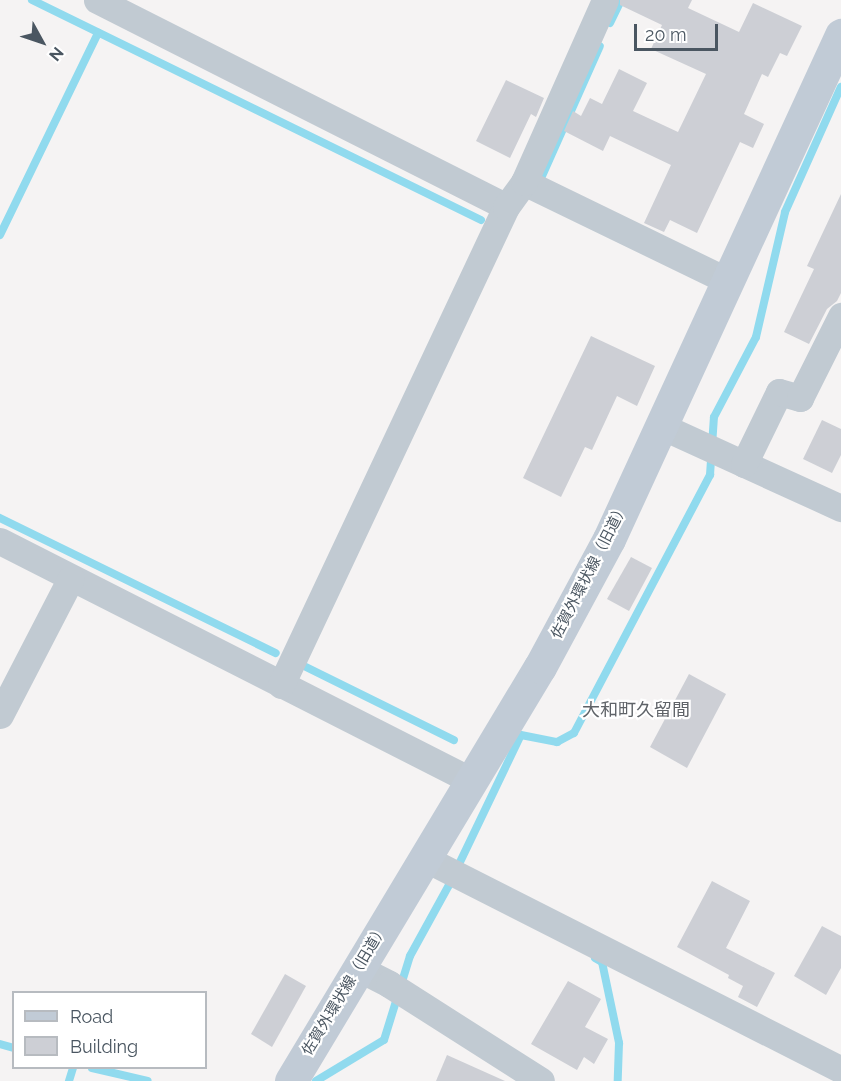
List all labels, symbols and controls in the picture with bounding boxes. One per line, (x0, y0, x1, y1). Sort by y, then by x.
north arrow (12, 12, 72, 72)
scale bar (637, 12, 721, 50)
text: 20 m (645, 24, 687, 45)
text: N (45, 43, 67, 65)
street label: 佐賀外環状線（旧道） (548, 500, 632, 642)
district label: 大和町久留間 (582, 699, 690, 721)
street label: 佐賀外環状線（旧道） (299, 921, 391, 1059)
legend (12, 991, 207, 1069)
text: Road (70, 1006, 113, 1027)
text: Building (70, 1036, 138, 1057)

